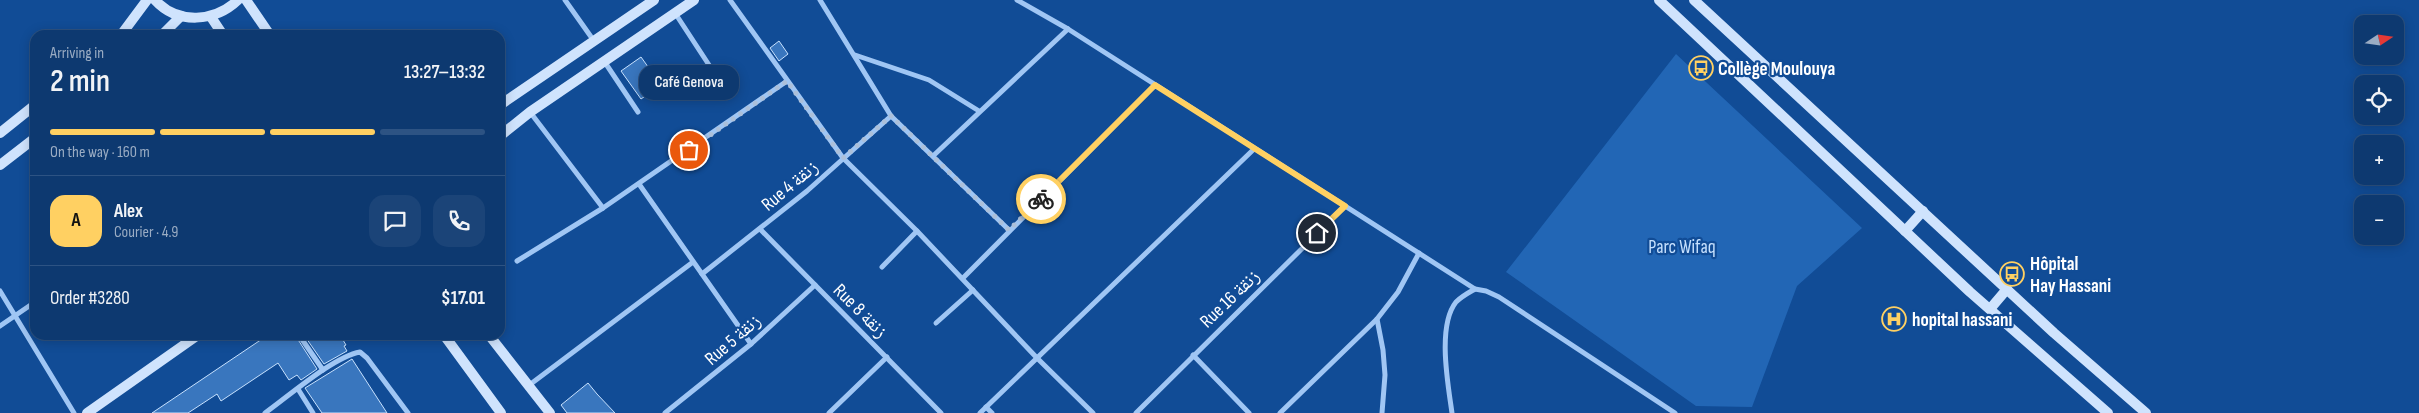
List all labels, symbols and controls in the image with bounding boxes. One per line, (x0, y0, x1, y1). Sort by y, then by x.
north arrow (2354, 15, 2404, 65)
map controls (2354, 15, 2404, 245)
text: Arriving in (50, 44, 104, 63)
bus stop icon: Collège Moulouya (1688, 55, 1714, 81)
place label: Collège Moulouya (1718, 58, 1835, 81)
text: 13:27–13:32 (404, 61, 485, 84)
text: 2 min (50, 62, 110, 101)
callout: Café Genova (639, 65, 739, 100)
text: Café Genova (654, 73, 724, 92)
button: locate (2354, 75, 2404, 125)
pin (668, 129, 710, 171)
button: + (2354, 135, 2404, 185)
icon: bag (675, 136, 703, 164)
text: On the way · 160 m (50, 143, 150, 162)
street label: Rue 4 زنقة (757, 156, 823, 216)
courier (1016, 174, 1066, 224)
icon: bike (1027, 185, 1055, 213)
button: chat (369, 195, 421, 247)
button: phone (433, 195, 485, 247)
button: − (2354, 195, 2404, 245)
text: Alex (114, 200, 143, 223)
text: A (71, 209, 81, 232)
pin (1296, 212, 1338, 254)
icon: home (1303, 219, 1331, 247)
text: Courier · 4.9 (114, 223, 178, 242)
park label: Parc Wifaq (1648, 236, 1716, 259)
place label: Hôpital Hay Hassani (2030, 253, 2111, 298)
bus stop icon: Hôpital Hay Hassani (1999, 261, 2025, 287)
street label: Rue 16 زنقة (1195, 265, 1265, 333)
street label: Rue 8 زنقة (828, 279, 892, 343)
text: Order #3280 (50, 287, 130, 310)
text: $17.01 (441, 287, 485, 310)
hospital icon: hopital hassani (1881, 306, 1907, 332)
place label: hopital hassani (1912, 309, 2013, 332)
street label: Rue 5 زنقة (700, 310, 766, 371)

